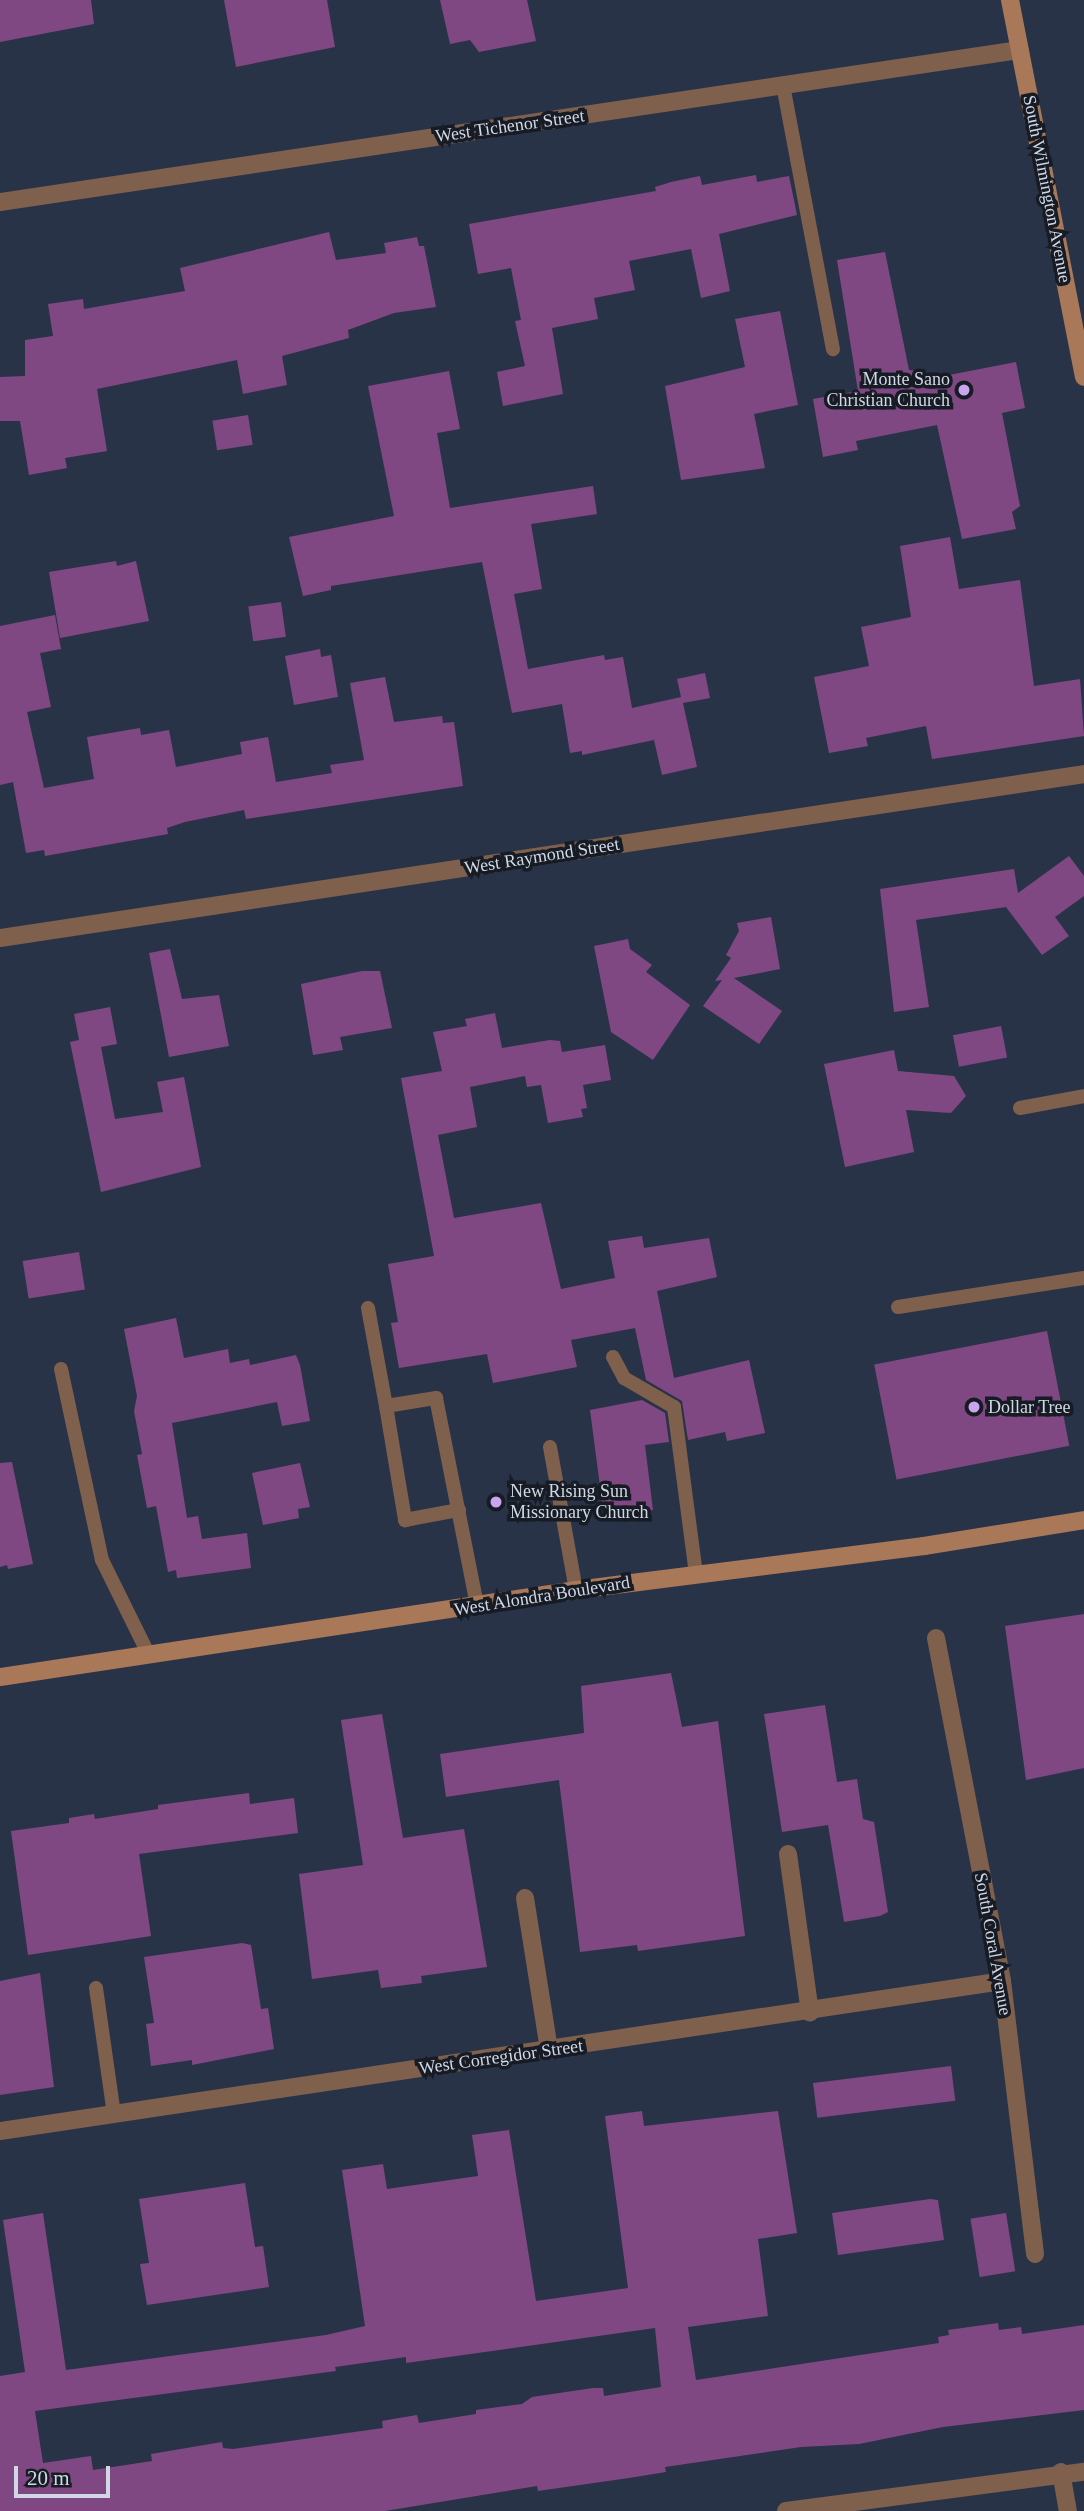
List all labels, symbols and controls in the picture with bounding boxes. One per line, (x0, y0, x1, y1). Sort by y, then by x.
street label: South Wilmington Avenue (1018, 93, 1076, 285)
street label: West Tichenor Street (434, 105, 586, 147)
place label: Monte Sano Christian Church (827, 369, 950, 412)
marker: Monte Sano Christian Church (956, 382, 972, 398)
street label: West Raymond Street (463, 833, 621, 879)
place label: Dollar Tree (988, 1396, 1071, 1418)
marker: Dollar Tree (966, 1399, 982, 1415)
place label: New Rising Sun Missionary Church (510, 1481, 648, 1524)
marker: New Rising Sun Missionary Church (488, 1494, 504, 1510)
street label: West Alondra Boulevard (452, 1571, 632, 1621)
street label: South Coral Avenue (970, 1870, 1016, 2018)
street label: West Corregidor Street (418, 2035, 584, 2079)
scale bar (18, 2452, 114, 2496)
text: 20 m (27, 2466, 70, 2490)

